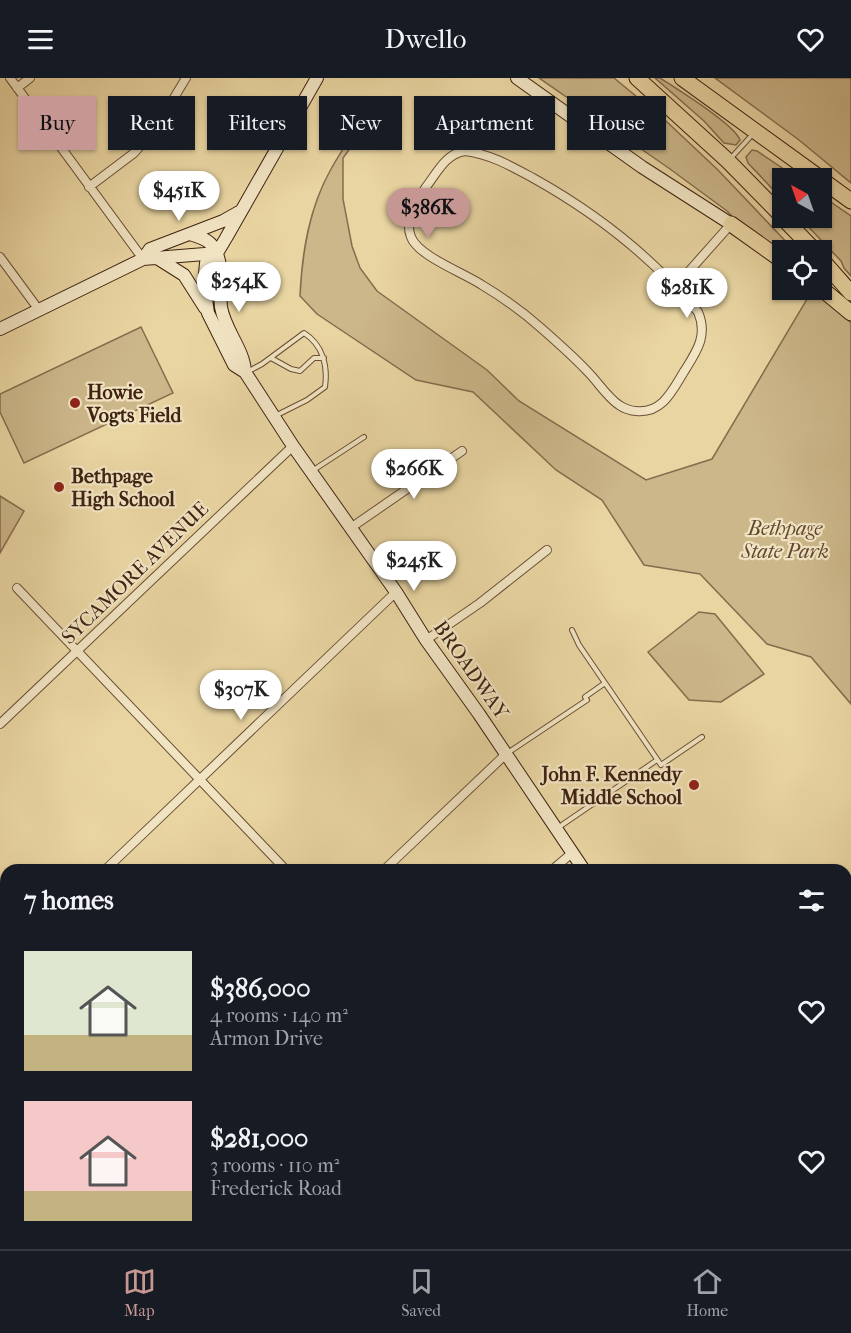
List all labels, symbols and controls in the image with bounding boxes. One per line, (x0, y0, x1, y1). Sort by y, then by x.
icon: menu (24, 23, 57, 56)
text: Dwello (385, 23, 466, 55)
icon: heart (794, 23, 827, 56)
chip: Buy (18, 96, 96, 150)
chip: Rent (108, 96, 195, 150)
chip: Filters (207, 96, 307, 150)
chip: New (319, 96, 402, 150)
chip: Apartment (414, 96, 555, 150)
chip: House (567, 96, 666, 150)
north arrow (772, 168, 832, 228)
map controls (772, 168, 832, 300)
pin: $451K (137, 171, 221, 222)
text: $451K (153, 179, 205, 202)
pin: $386K (386, 188, 470, 239)
text: $386K (401, 196, 455, 219)
button: locate (772, 240, 832, 300)
pin: $254K (197, 262, 281, 313)
pin: $281K (645, 268, 729, 319)
text: $254K (211, 270, 267, 293)
text: $281K (660, 276, 714, 299)
place label: Howie Vogts Field (86, 381, 182, 427)
marker: Howie Vogts Field (68, 396, 82, 410)
pin: $266K (372, 449, 456, 500)
text: $266K (385, 457, 443, 480)
place label: Bethpage High School (71, 465, 175, 511)
marker: Bethpage High School (52, 480, 66, 494)
street label: SYCAMORE AVENUE (57, 497, 213, 649)
park label: Bethpage State Park (740, 517, 829, 563)
pin: $245K (372, 541, 456, 592)
text: $245K (386, 549, 442, 572)
street label: BROADWAY (429, 617, 514, 725)
pin: $307K (199, 670, 283, 721)
text: $307K (214, 678, 268, 701)
place label: John F. Kennedy Middle School (539, 763, 683, 809)
marker: John F. Kennedy Middle School (687, 778, 701, 792)
icon: filters (795, 884, 828, 917)
text: 7 homes (24, 885, 114, 916)
text: $386,000 (210, 973, 311, 1004)
icon: home (72, 975, 144, 1047)
icon: heart (795, 995, 828, 1028)
text: 4 rooms · 140 m² (210, 1004, 348, 1027)
text: Armon Drive (210, 1027, 323, 1050)
text: $281,000 (210, 1123, 308, 1154)
icon: home (72, 1125, 144, 1197)
icon: heart (795, 1145, 828, 1178)
text: 3 rooms · 110 m² (210, 1154, 339, 1177)
text: Frederick Road (210, 1177, 342, 1200)
tab: Map (123, 1265, 156, 1320)
tab: Saved (401, 1265, 441, 1320)
tab: Home (687, 1265, 728, 1320)

